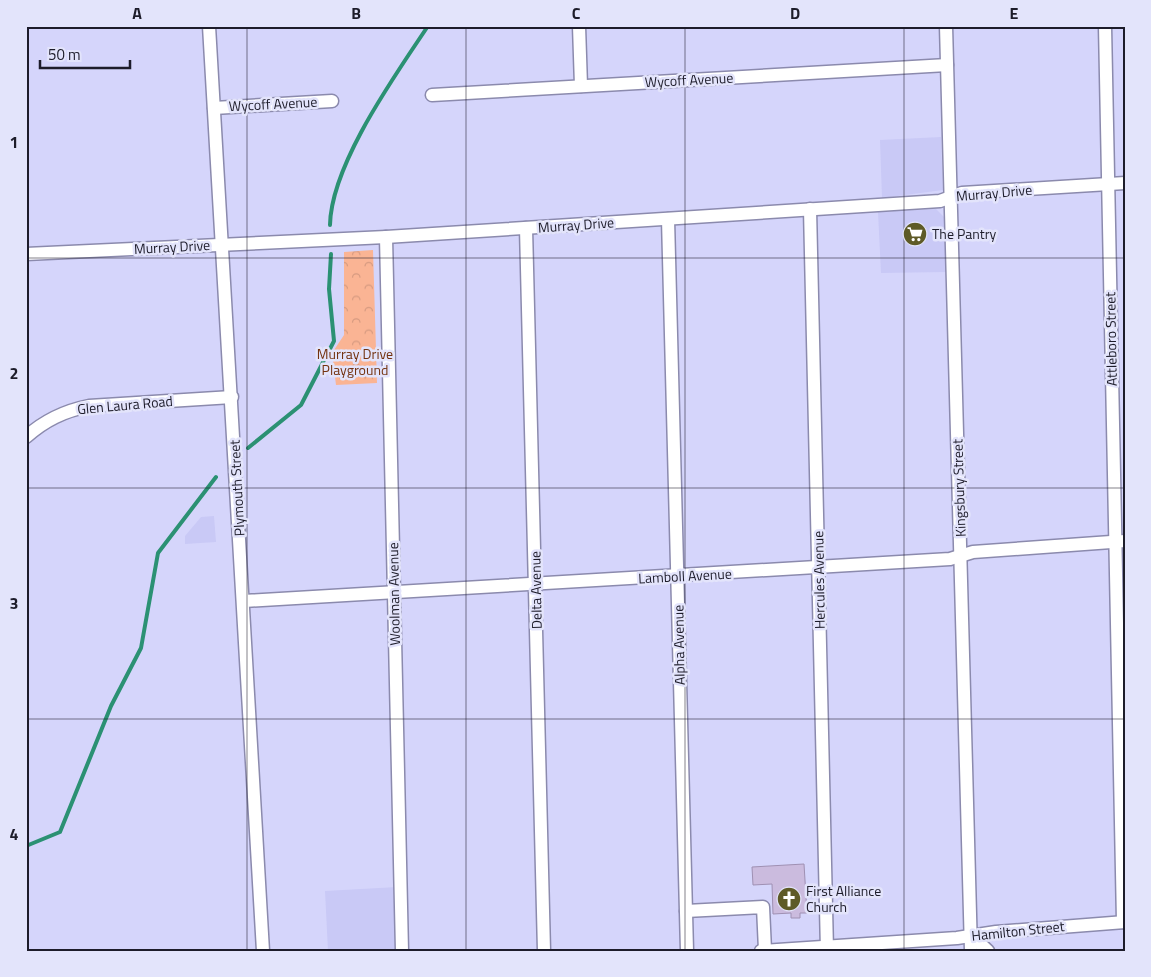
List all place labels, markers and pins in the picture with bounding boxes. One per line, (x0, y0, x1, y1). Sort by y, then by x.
supermarket icon: The Pantry (902, 221, 928, 247)
place label: The Pantry (932, 223, 997, 244)
place label: First Alliance Church (806, 880, 881, 917)
church icon: First Alliance Church (776, 886, 802, 912)

